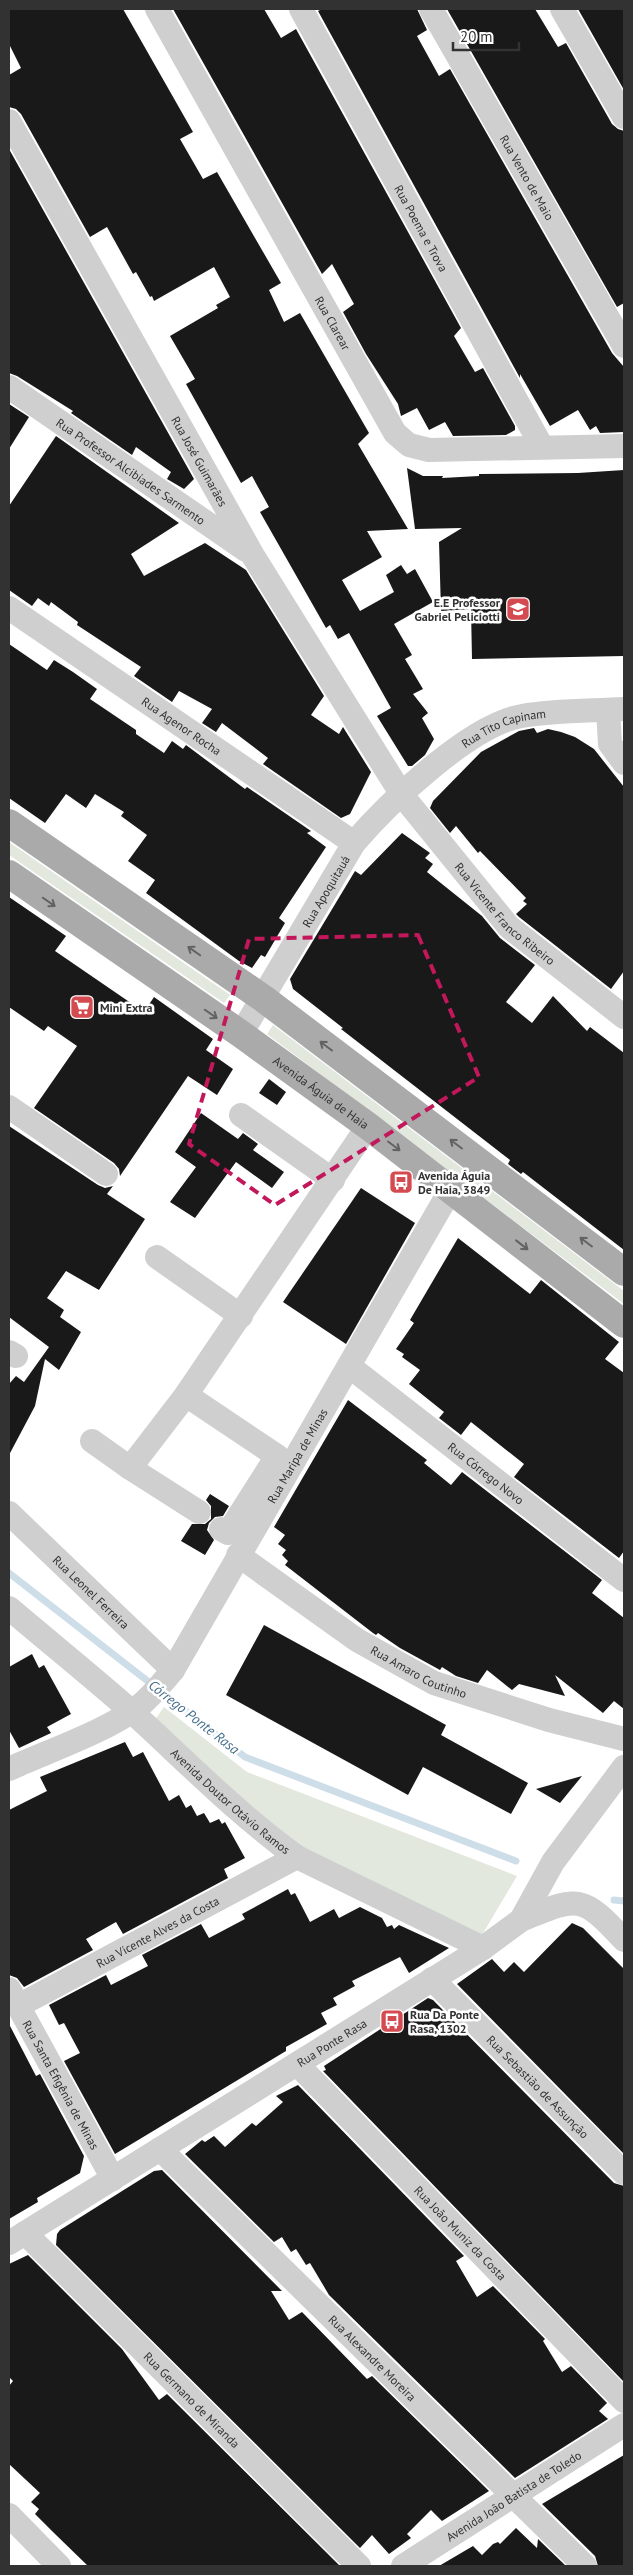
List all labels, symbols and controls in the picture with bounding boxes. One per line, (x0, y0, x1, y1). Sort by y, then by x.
scale bar (453, 20, 519, 52)
text: 20 m (460, 27, 493, 46)
street label: Rua Vento de Maio (497, 132, 558, 223)
street label: Rua Poema e Trova (392, 182, 451, 274)
street label: Rua Clarear (312, 293, 354, 352)
street label: Rua José Guimarães (169, 413, 231, 509)
street label: Rua Professor Alcibíades Sarmento (54, 414, 208, 527)
place label: E.E Professor Gabriel Peliciotti (415, 595, 501, 624)
school or university icon: E.E Professor Gabriel Peliciotti (505, 596, 531, 622)
street label: Rua Agenor Rocha (139, 693, 224, 758)
street label: Rua Tito Capinam (458, 705, 546, 751)
street label: Rua Apoquitauá (298, 852, 353, 930)
street label: Rua Vicente Franco Ribeiro (452, 859, 558, 968)
one-way arrow (42, 897, 56, 907)
one-way arrow (188, 946, 202, 956)
supermarket icon: Mini Extra (69, 994, 95, 1020)
place label: Mini Extra (100, 1000, 153, 1015)
one-way arrow (204, 1009, 218, 1019)
one-way arrow (319, 1041, 333, 1051)
street label: Avenida Águia de Haia (271, 1052, 372, 1132)
one-way arrow (449, 1139, 463, 1149)
one-way arrow (387, 1141, 401, 1151)
place label: Avenida Águia De Haia, 3849 (418, 1168, 490, 1197)
bus stop icon: Avenida Águia De Haia, 3849 (388, 1169, 414, 1195)
one-way arrow (579, 1237, 593, 1247)
one-way arrow (516, 1239, 529, 1250)
street label: Rua Maripa de Minas (264, 1406, 330, 1506)
street label: Rua Córrego Novo (445, 1439, 527, 1507)
street label: Rua Leonel Ferreira (50, 1552, 133, 1632)
street label: Rua Amaro Coutinho (368, 1642, 469, 1701)
water label: Córrego Ponte Rasa (145, 1676, 243, 1758)
street label: Avenida Doutor Otávio Ramos (168, 1745, 293, 1857)
street label: Rua Vicente Alves da Costa (93, 1893, 221, 1971)
place label: Rua Da Ponte Rasa, 1302 (410, 2007, 479, 2036)
bus stop icon: Rua Da Ponte Rasa, 1302 (379, 2008, 405, 2034)
street label: Rua Ponte Rasa (294, 2015, 369, 2070)
street label: Rua Santa Efigênia de Minas (20, 2017, 103, 2152)
street label: Rua Sebastião de Assunção (484, 2032, 592, 2141)
street label: Rua João Muniz da Costa (411, 2182, 510, 2283)
street label: Rua Alexandre Moreira (326, 2311, 420, 2404)
street label: Rua Germano de Miranda (141, 2349, 243, 2451)
street label: Avenida João Batista de Toledo (443, 2447, 584, 2544)

